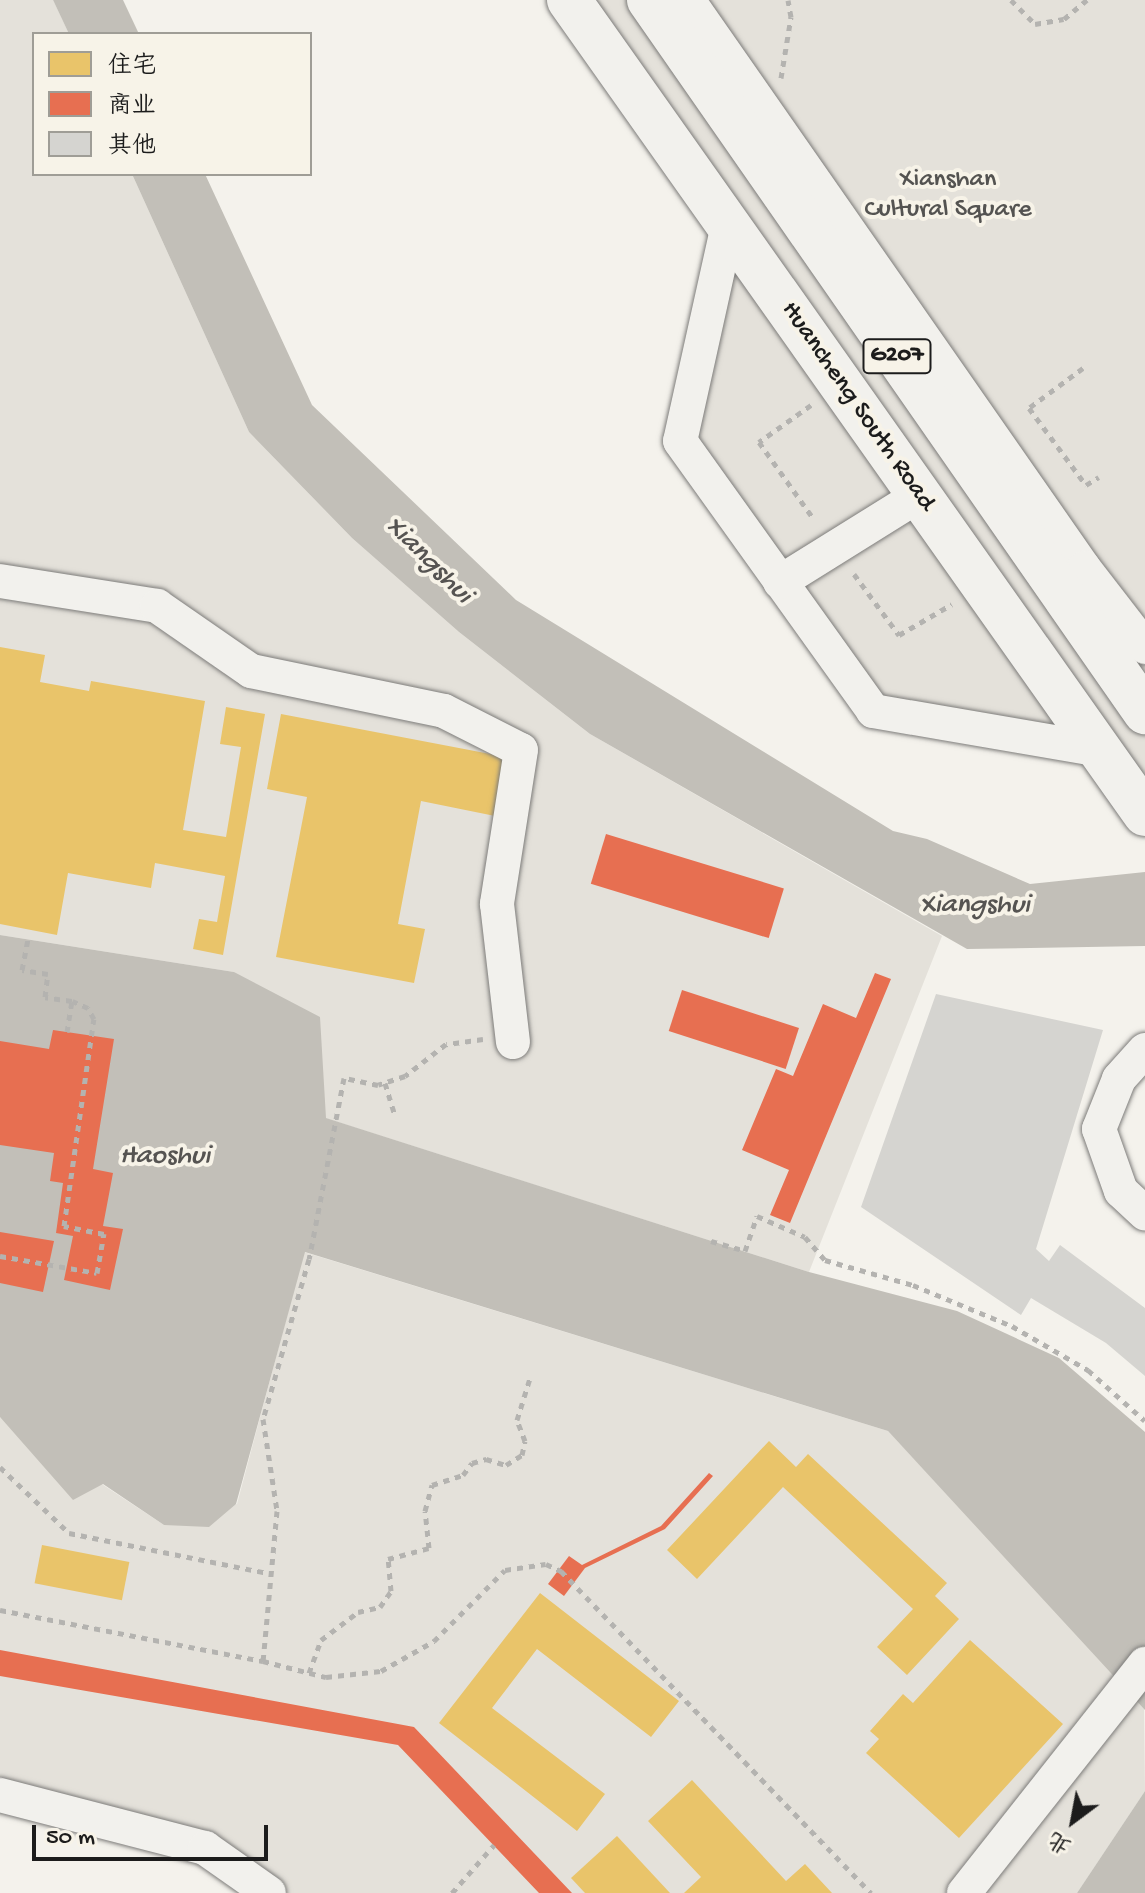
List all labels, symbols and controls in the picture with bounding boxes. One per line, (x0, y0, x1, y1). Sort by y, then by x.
legend (32, 32, 312, 176)
text: 住宅 (108, 53, 156, 82)
text: 商业 (108, 93, 156, 122)
text: 其他 (108, 133, 156, 162)
park label: Xianshan Cultural Square (864, 165, 1032, 226)
street label: Huancheng South Road (773, 296, 941, 518)
road number: G207 (861, 336, 933, 376)
water label: Xiangshui (377, 510, 479, 612)
water label: Xiangshui (920, 889, 1030, 923)
water label: Haoshui (120, 1140, 210, 1174)
north arrow (1033, 1781, 1113, 1861)
scale bar (36, 1809, 272, 1859)
text: 50 m (46, 1824, 95, 1853)
text: 北 (1044, 1824, 1077, 1858)

